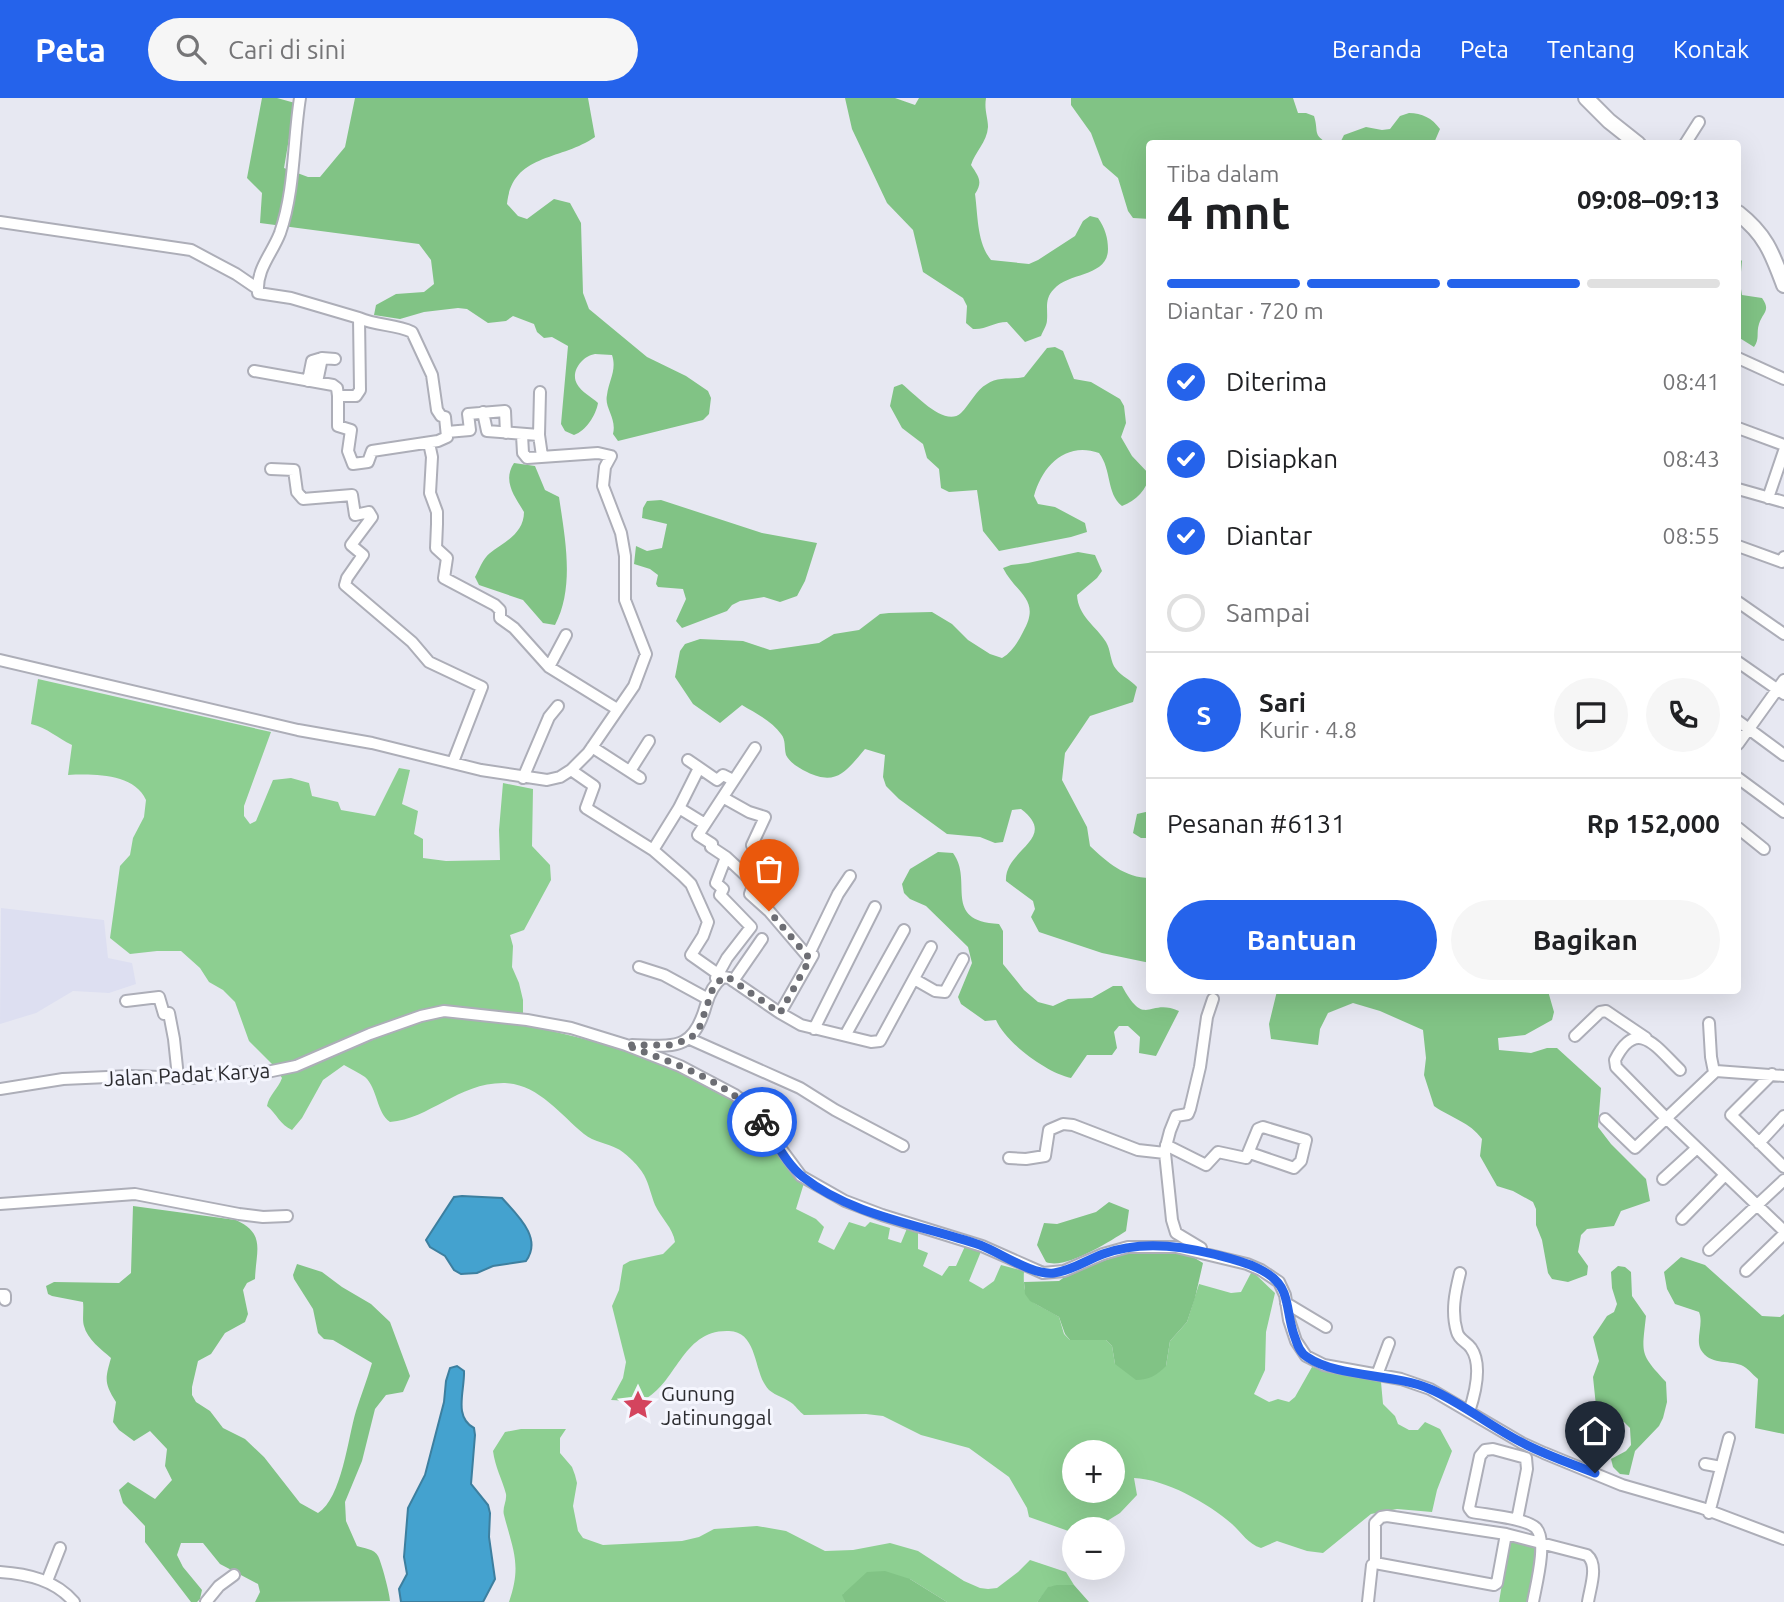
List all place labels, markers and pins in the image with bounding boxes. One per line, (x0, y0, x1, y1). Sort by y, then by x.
pin (739, 839, 799, 911)
place label: Gunung Jatinunggal (661, 1381, 772, 1429)
place icon: Gunung Jatinunggal (621, 1388, 655, 1422)
pin (1565, 1401, 1625, 1473)

